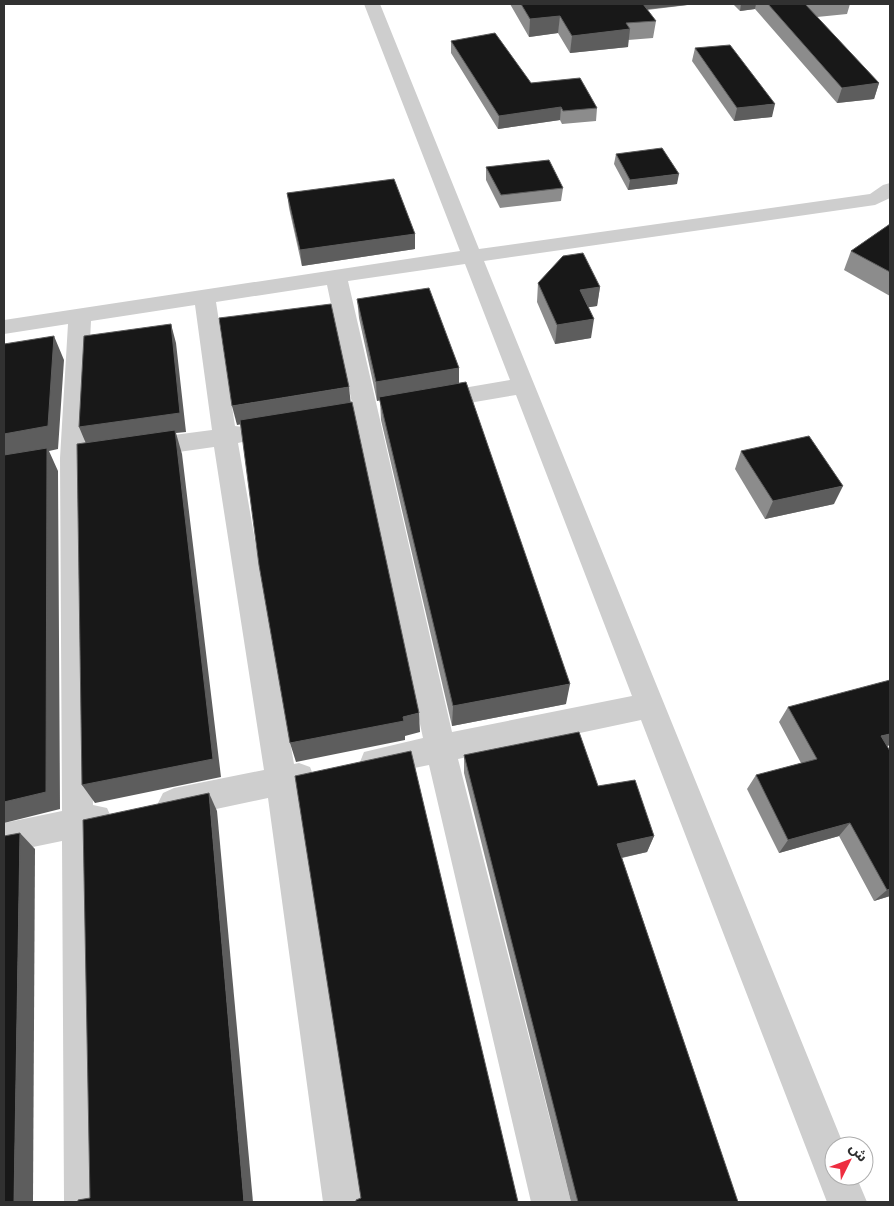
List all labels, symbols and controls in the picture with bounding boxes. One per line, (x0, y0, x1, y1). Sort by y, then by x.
north arrow (824, 1136, 874, 1186)
text: ش (846, 1140, 871, 1165)

